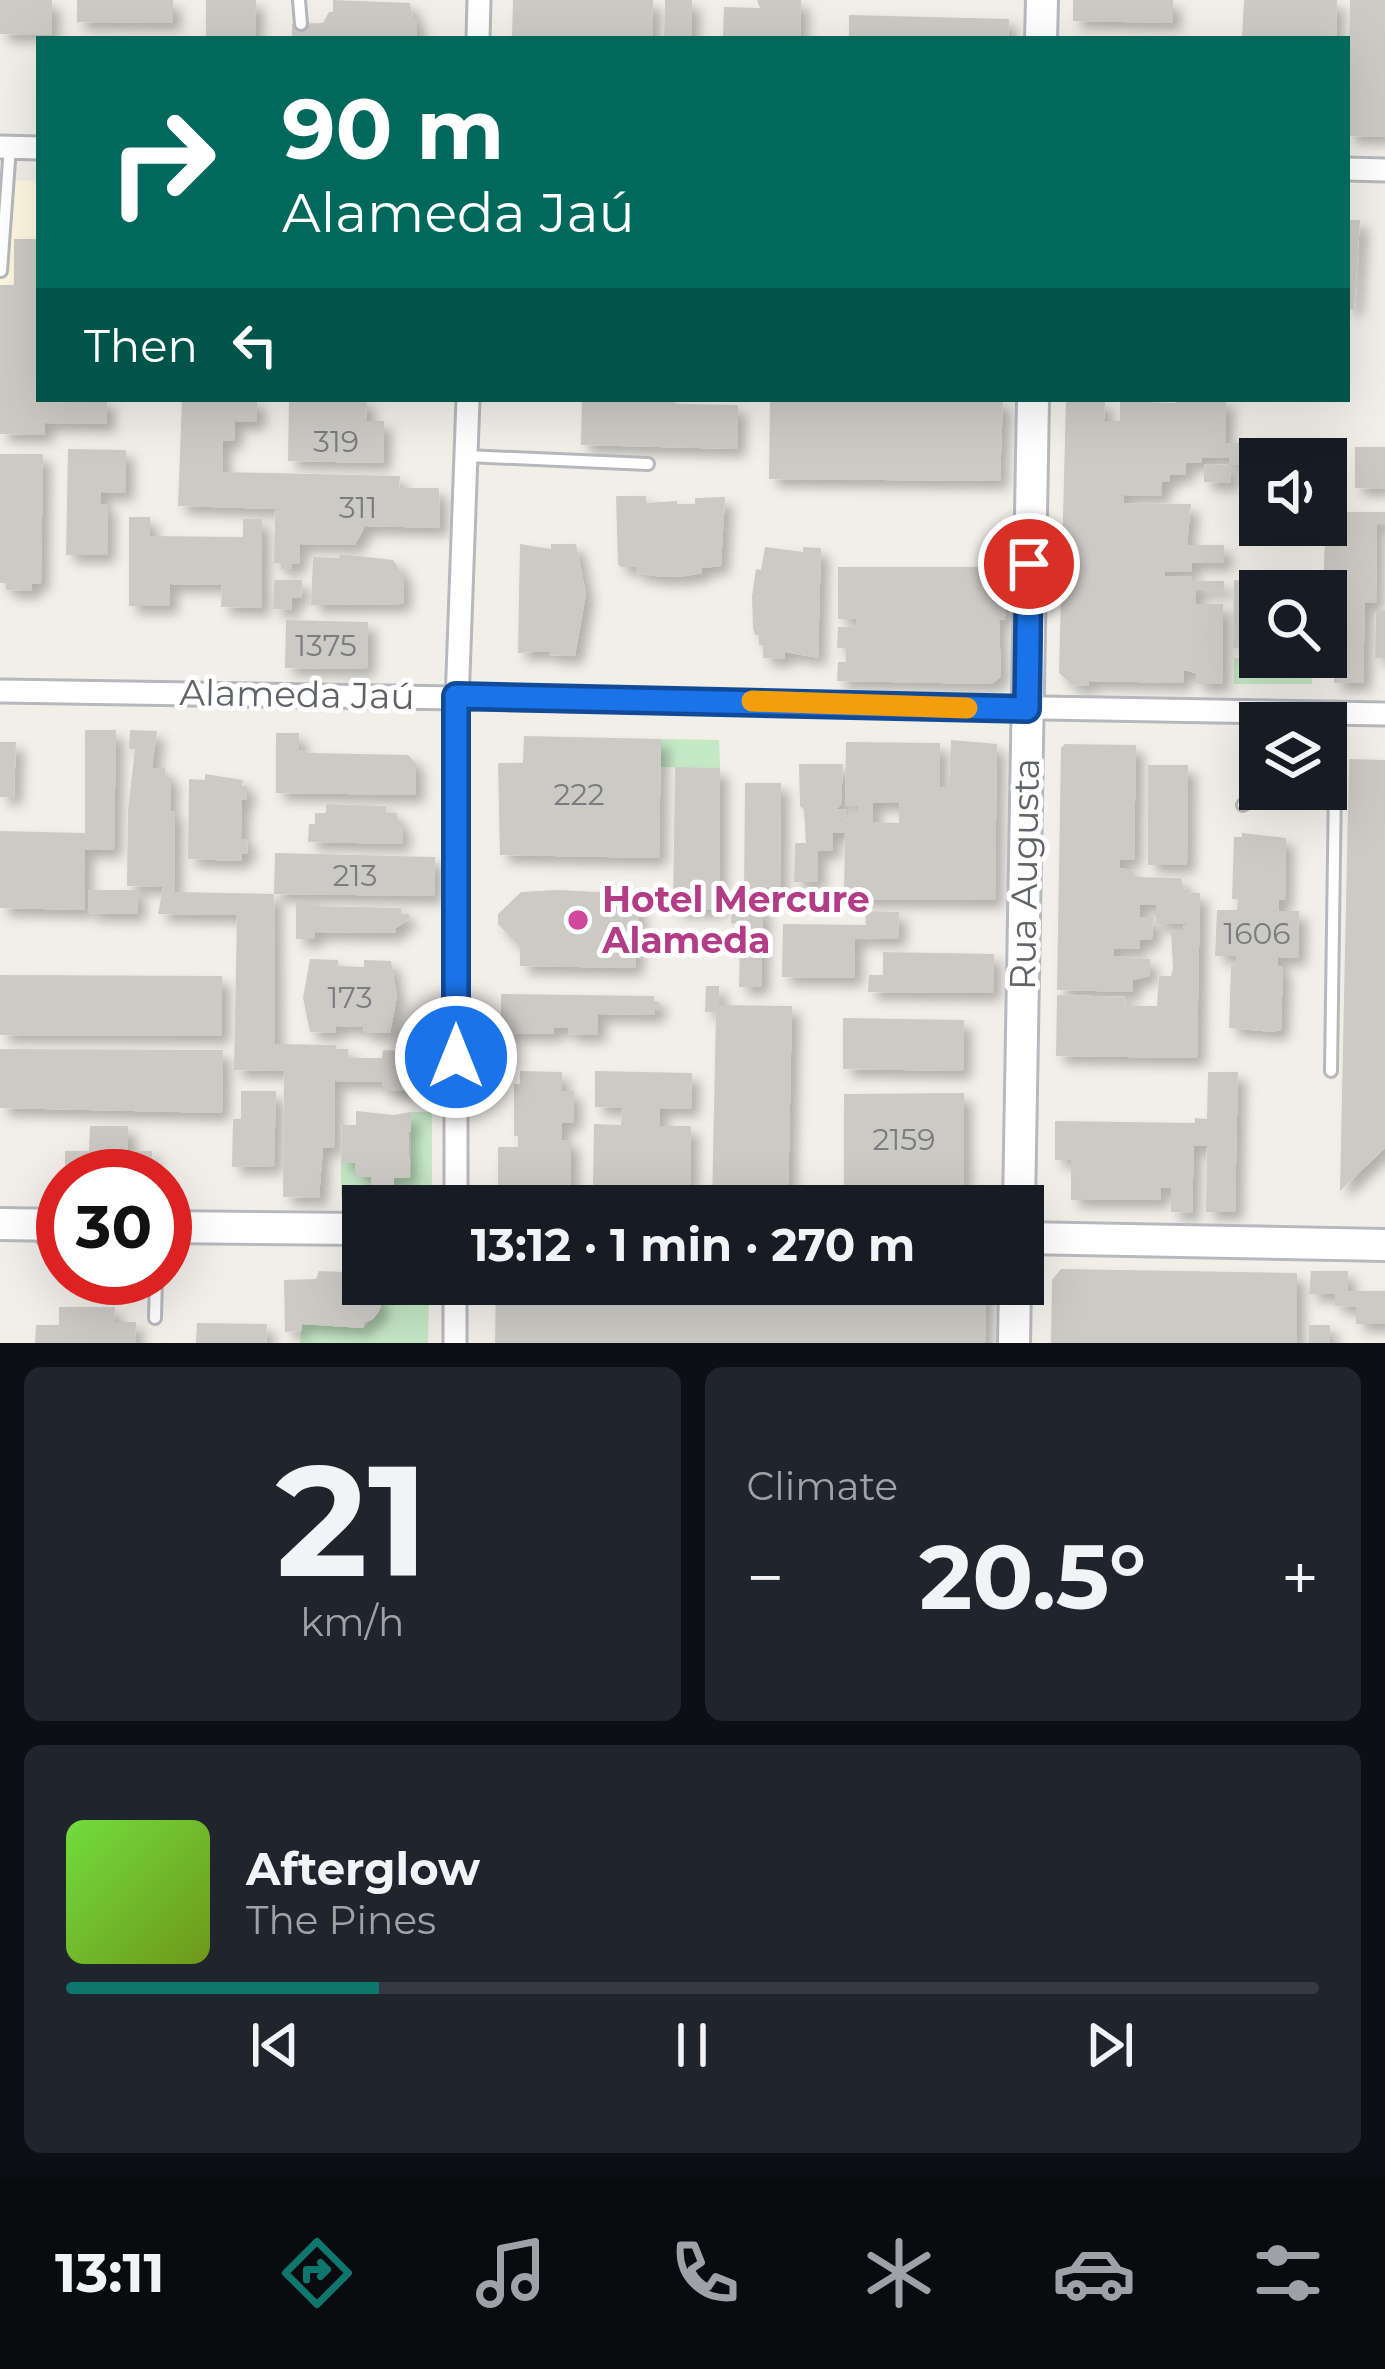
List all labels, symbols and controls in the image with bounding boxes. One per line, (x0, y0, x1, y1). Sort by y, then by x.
text: 90 m (282, 78, 504, 180)
icon: right (84, 84, 240, 240)
text: Alameda Jaú (282, 180, 635, 246)
icon: left (222, 312, 288, 378)
text: Then (84, 318, 198, 373)
house number: 319 (313, 423, 359, 460)
map controls (1239, 438, 1347, 810)
button: sound (1239, 438, 1347, 546)
house number: 311 (339, 489, 377, 526)
pin (978, 513, 1080, 615)
icon: arrive (996, 531, 1062, 597)
button: search (1239, 570, 1347, 678)
house number: 1375 (295, 627, 357, 664)
street label: Alameda Jaú (179, 670, 415, 718)
button: layers (1239, 702, 1347, 810)
street label: Rua Augusta (1000, 758, 1048, 990)
house number: 222 (553, 776, 605, 813)
house number: 213 (333, 857, 377, 894)
place label: Hotel Mercure Alameda (601, 877, 870, 962)
marker: Hotel Mercure Alameda (565, 907, 591, 933)
house number: 1606 (1223, 915, 1291, 952)
house number: 173 (327, 979, 373, 1016)
position arrow (393, 994, 519, 1120)
house number: 2159 (872, 1121, 936, 1158)
speed limit sign: 30 (36, 1149, 192, 1305)
text: 13:12 · 1 min · 270 m (471, 1217, 915, 1272)
text: 21 (276, 1425, 429, 1615)
text: Climate (747, 1462, 898, 1510)
text: 20.5° (919, 1522, 1146, 1632)
text: − (747, 1537, 784, 1618)
text: + (1281, 1537, 1319, 1618)
text: km/h (300, 1598, 404, 1646)
text: Afterglow (246, 1841, 480, 1896)
text: The Pines (246, 1896, 436, 1944)
icon: previous (242, 2012, 308, 2078)
icon: pause (659, 2012, 725, 2078)
icon: next (1077, 2012, 1143, 2078)
icon: directions (275, 2231, 359, 2315)
icon: music (469, 2231, 553, 2315)
icon: phone (663, 2231, 747, 2315)
icon: climate (857, 2231, 941, 2315)
icon: car (1052, 2231, 1136, 2315)
icon: filters (1246, 2231, 1330, 2315)
text: 13:11 (55, 2240, 165, 2306)

